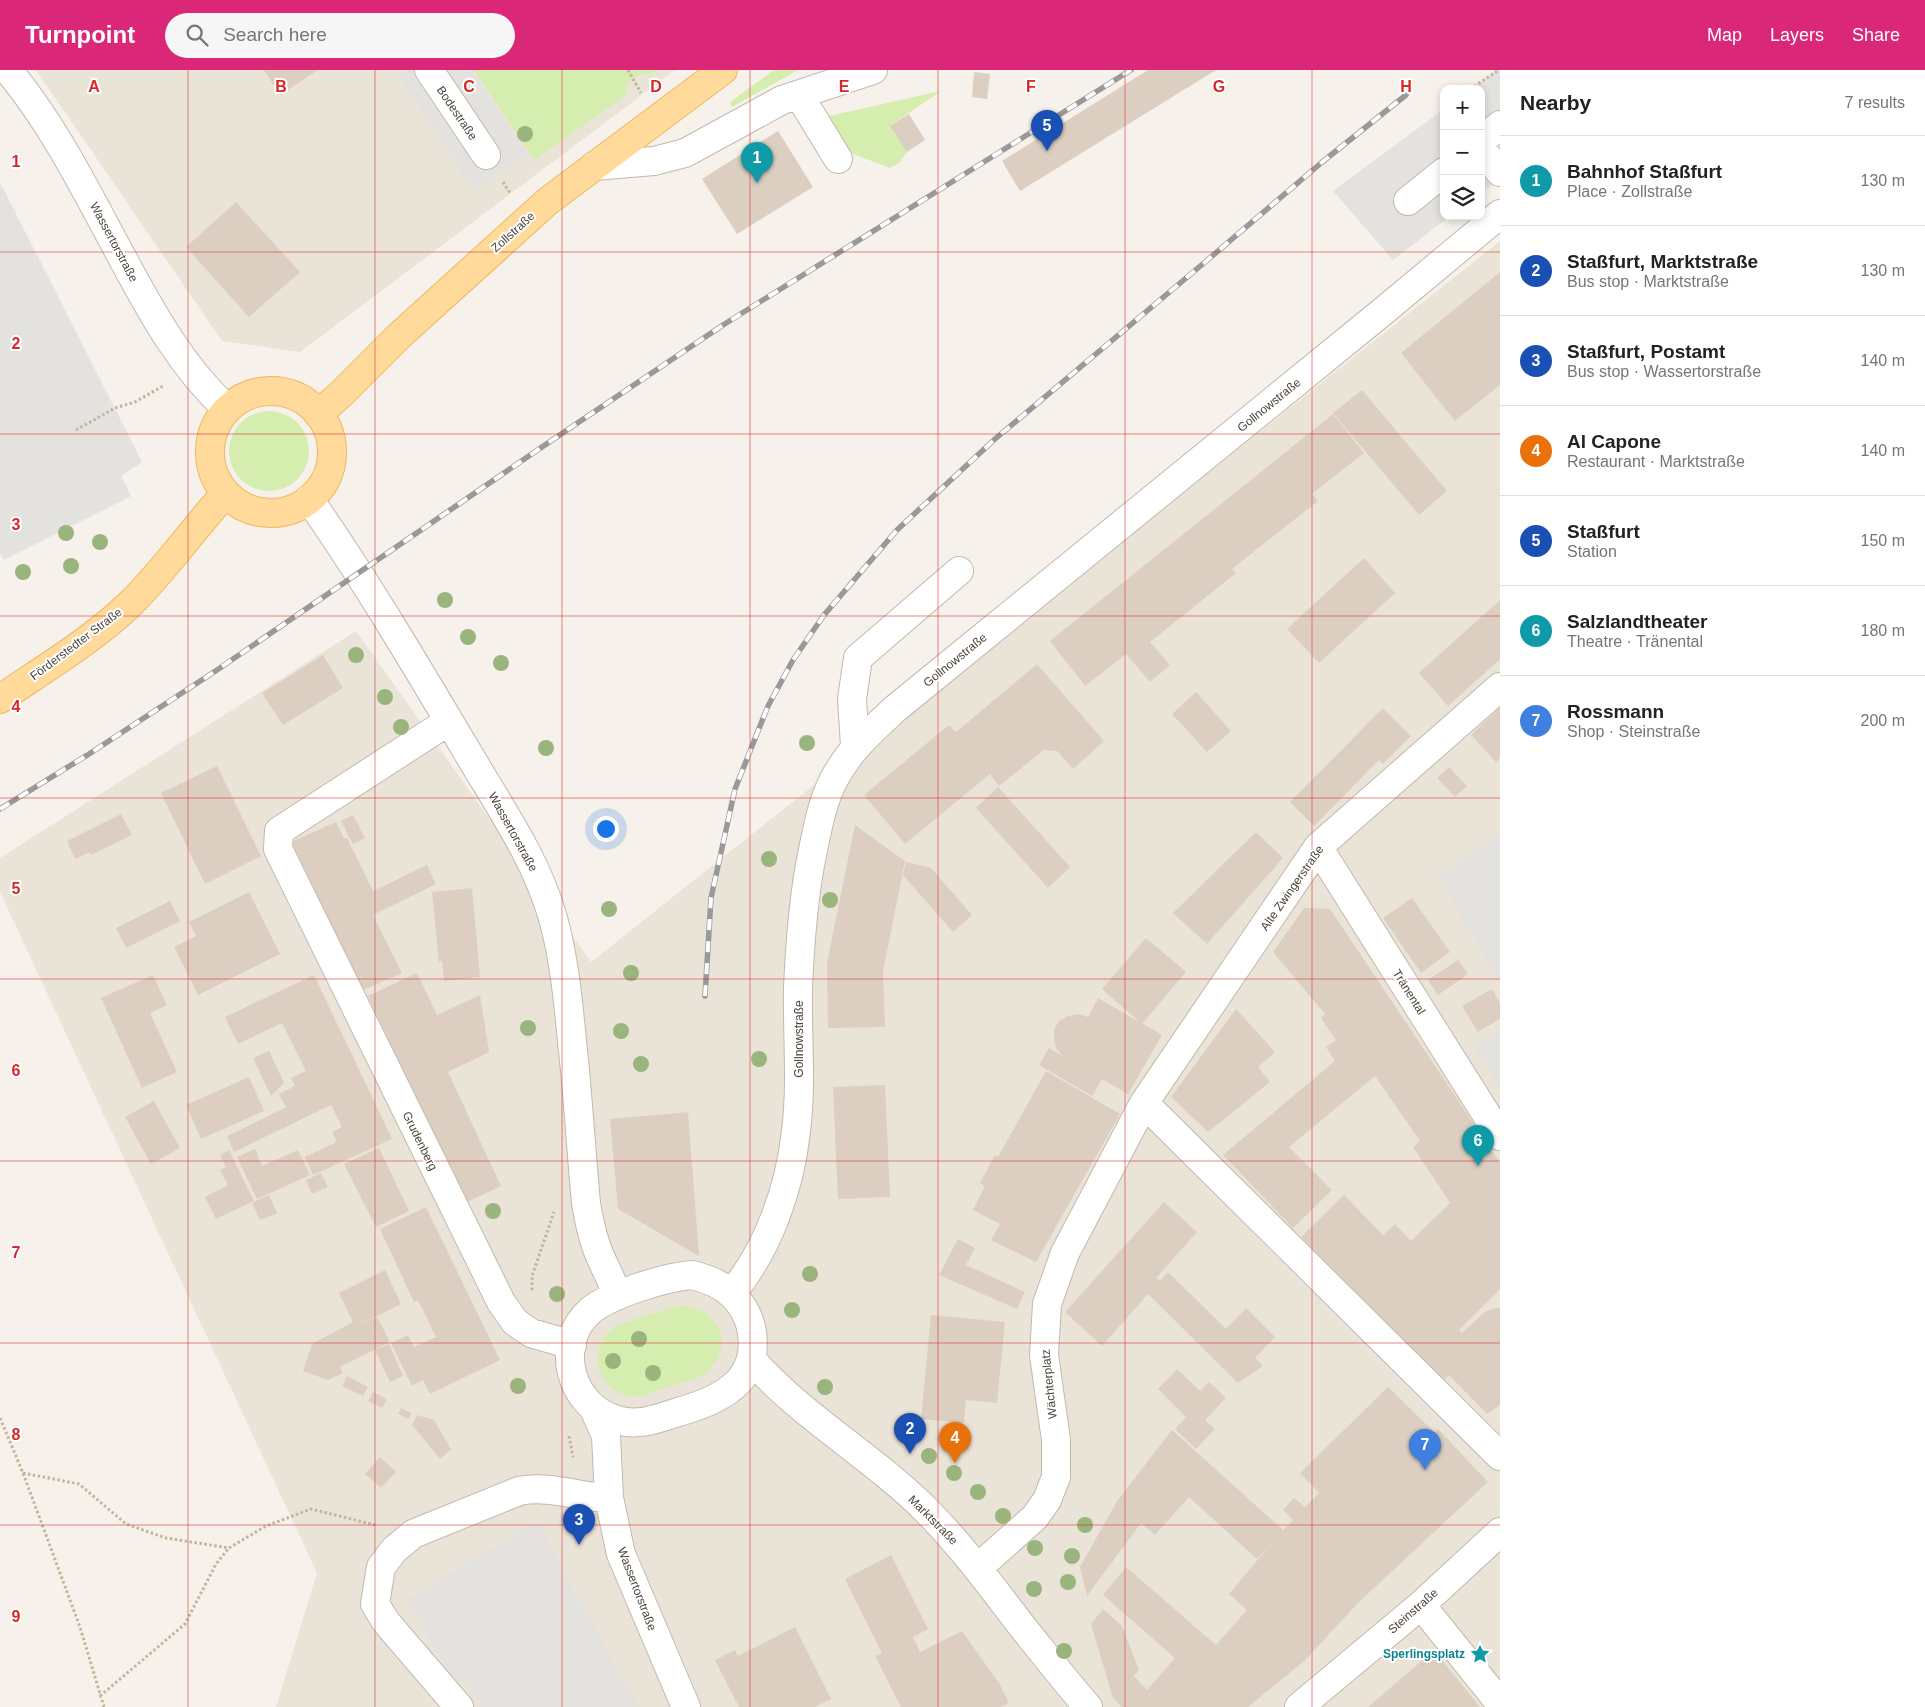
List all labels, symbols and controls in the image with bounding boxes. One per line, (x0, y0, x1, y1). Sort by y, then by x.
search box (165, 13, 515, 58)
text: Turnpoint (25, 21, 135, 48)
icon: search (183, 21, 211, 49)
text: Search here (223, 24, 327, 45)
text: Map (1707, 25, 1742, 45)
text: Layers (1770, 25, 1824, 45)
text: Share (1852, 25, 1900, 45)
text: A (88, 78, 100, 95)
text: B (275, 78, 287, 95)
text: C (463, 78, 475, 95)
text: D (650, 78, 662, 95)
text: E (839, 78, 850, 95)
text: F (1026, 78, 1036, 95)
text: G (1213, 78, 1225, 95)
text: H (1400, 78, 1412, 95)
street label: Bodestraße (434, 83, 480, 143)
map controls (1440, 85, 1485, 220)
button: + (1440, 85, 1485, 130)
text: Nearby (1520, 91, 1591, 114)
text: 7 results (1845, 94, 1905, 111)
pin: 5 (1031, 110, 1063, 151)
button: − (1440, 130, 1485, 175)
pin: 1 (741, 142, 773, 183)
text: 1 (12, 153, 21, 170)
text: Bahnhof Staßfurt (1567, 161, 1722, 182)
text: 1 (1532, 172, 1540, 189)
text: 130 m (1861, 172, 1905, 189)
button: layers (1440, 175, 1485, 220)
text: Place · Zollstraße (1567, 183, 1692, 200)
street label: Wassertorstraße (87, 200, 141, 285)
street label: Zollstraße (488, 209, 538, 255)
text: Staßfurt, Marktstraße (1567, 251, 1758, 272)
text: 2 (1532, 262, 1540, 279)
text: 130 m (1861, 262, 1905, 279)
text: Bus stop · Marktstraße (1567, 273, 1729, 290)
text: 2 (12, 335, 21, 352)
text: Staßfurt, Postamt (1567, 341, 1725, 362)
text: 3 (1532, 352, 1540, 369)
text: 140 m (1861, 352, 1905, 369)
text: Bus stop · Wassertorstraße (1567, 363, 1761, 380)
street label: Gollnowstraße (1235, 375, 1304, 435)
text: Al Capone (1567, 431, 1661, 452)
text: 4 (1532, 442, 1540, 459)
text: 140 m (1861, 442, 1905, 459)
text: Restaurant · Marktstraße (1567, 453, 1745, 470)
text: 3 (12, 516, 21, 533)
text: Staßfurt (1567, 521, 1640, 542)
text: 5 (1532, 532, 1540, 549)
text: 150 m (1861, 532, 1905, 549)
text: Station (1567, 543, 1617, 560)
street label: Förderstedter Straße (27, 605, 125, 683)
text: Salzlandtheater (1567, 611, 1707, 632)
text: 6 (1532, 622, 1540, 639)
text: 180 m (1861, 622, 1905, 639)
street label: Gollnowstraße (921, 630, 990, 690)
text: Theatre · Tränental (1567, 633, 1703, 650)
text: 4 (12, 698, 21, 715)
text: Rossmann (1567, 701, 1664, 722)
text: 7 (1532, 712, 1540, 729)
text: 200 m (1861, 712, 1905, 729)
text: Shop · Steinstraße (1567, 723, 1700, 740)
street label: Wassertorstraße (485, 790, 541, 874)
your location (593, 816, 619, 842)
street label: Alte Zwingerstraße (1257, 842, 1327, 933)
text: 5 (12, 880, 21, 897)
street label: Tränental (1390, 967, 1428, 1017)
street label: Gollnowstraße (792, 1000, 806, 1078)
text: 6 (12, 1062, 21, 1079)
street label: Grudenberg (400, 1109, 440, 1173)
pin: 6 (1462, 1125, 1494, 1166)
text: 7 (12, 1244, 21, 1261)
street label: Wächterplatz (1038, 1348, 1060, 1420)
pin: 2 (894, 1413, 926, 1454)
pin: 4 (939, 1422, 971, 1463)
text: 8 (12, 1426, 21, 1443)
pin: 7 (1409, 1429, 1441, 1470)
street label: Marktstraße (905, 1492, 961, 1548)
pin: 3 (563, 1504, 595, 1545)
street label: Wassertorstraße (615, 1545, 659, 1633)
street label: Steinstraße (1385, 1585, 1441, 1636)
text: 9 (12, 1608, 21, 1625)
place icon: Sperlingsplatz (1469, 1643, 1491, 1665)
place label: Sperlingsplatz (1383, 1647, 1465, 1661)

